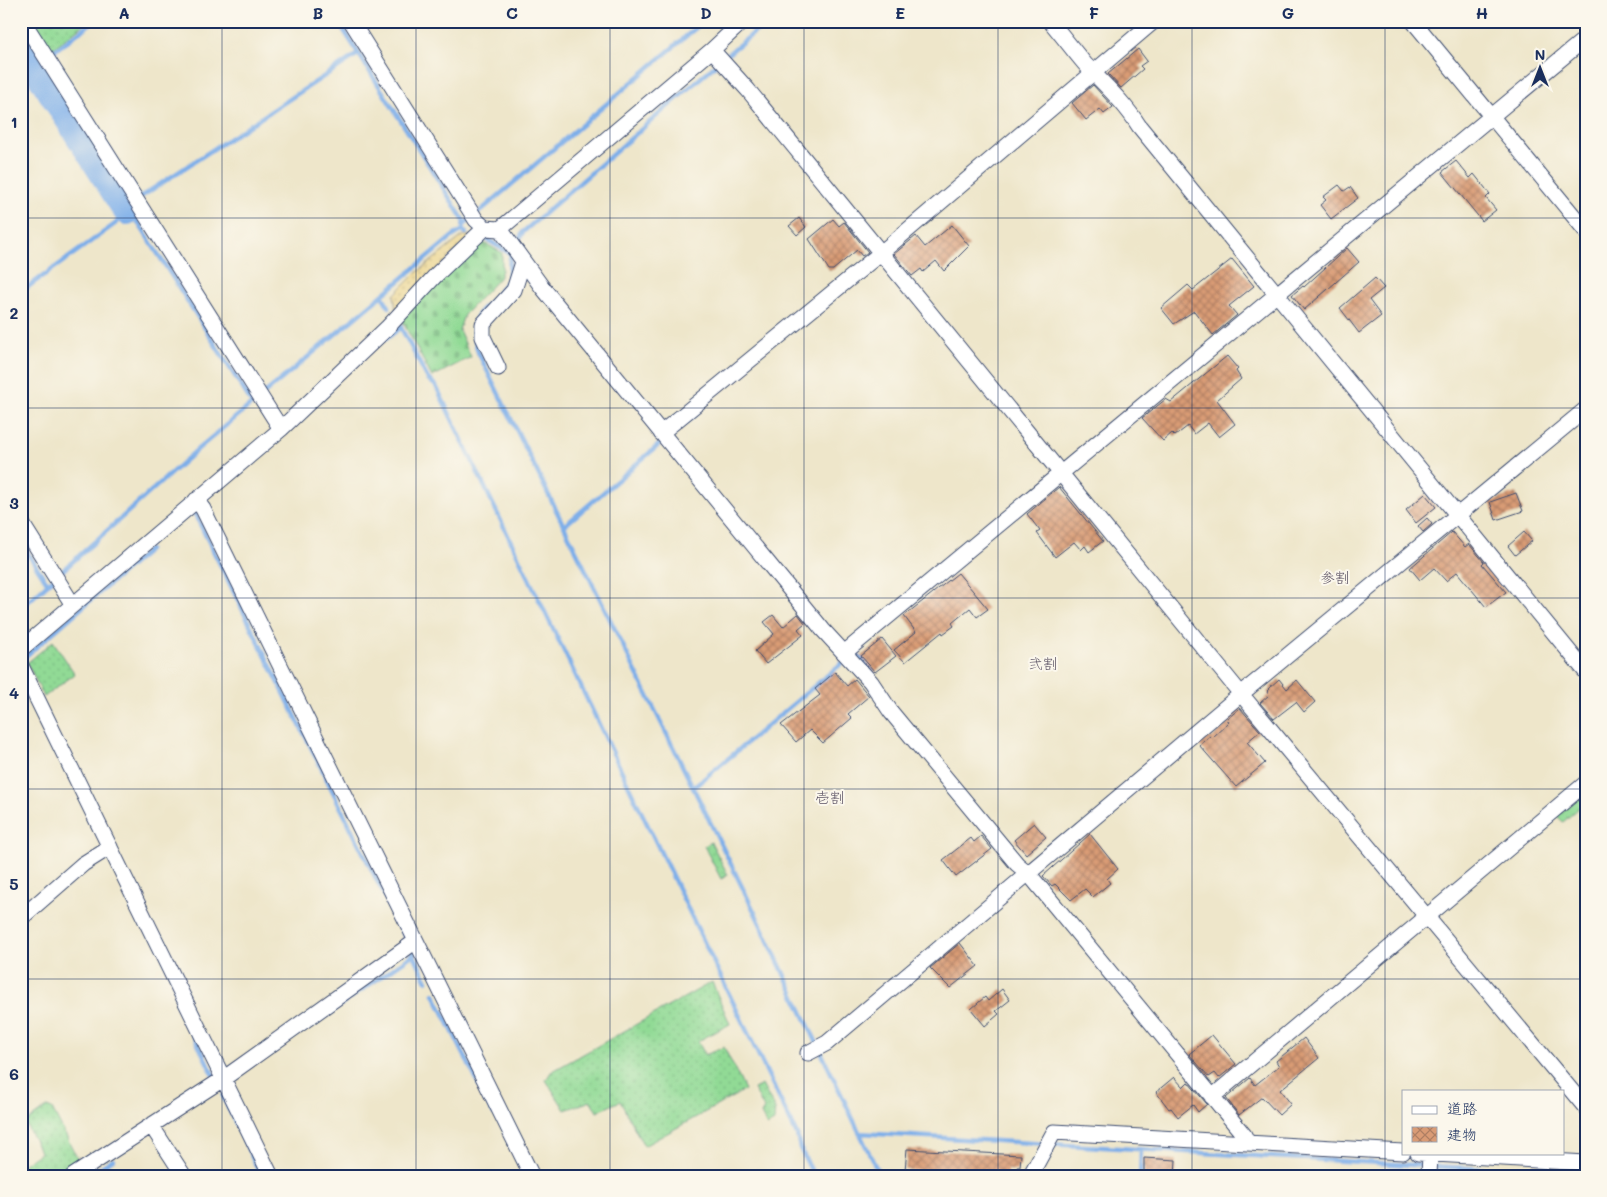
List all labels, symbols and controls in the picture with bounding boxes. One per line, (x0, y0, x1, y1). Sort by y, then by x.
text: A (118, 2, 130, 23)
text: B (313, 2, 323, 23)
text: C (506, 2, 518, 23)
text: D (700, 2, 712, 23)
text: E (895, 2, 905, 23)
text: F (1089, 2, 1099, 23)
text: G (1282, 2, 1294, 23)
text: H (1476, 2, 1488, 23)
north arrow (1514, 42, 1564, 92)
text: N (1535, 45, 1545, 64)
text: 1 (10, 111, 18, 132)
text: 2 (10, 302, 19, 323)
text: 3 (9, 492, 19, 513)
district label: 参割 (1320, 567, 1350, 587)
district label: 弐割 (1028, 653, 1058, 673)
text: 4 (9, 682, 19, 703)
district label: 壱割 (815, 787, 845, 807)
text: 5 (9, 873, 19, 894)
text: 6 (9, 1063, 19, 1084)
legend (1402, 1090, 1564, 1154)
text: 道路 (1447, 1098, 1477, 1118)
text: 建物 (1447, 1124, 1477, 1144)

